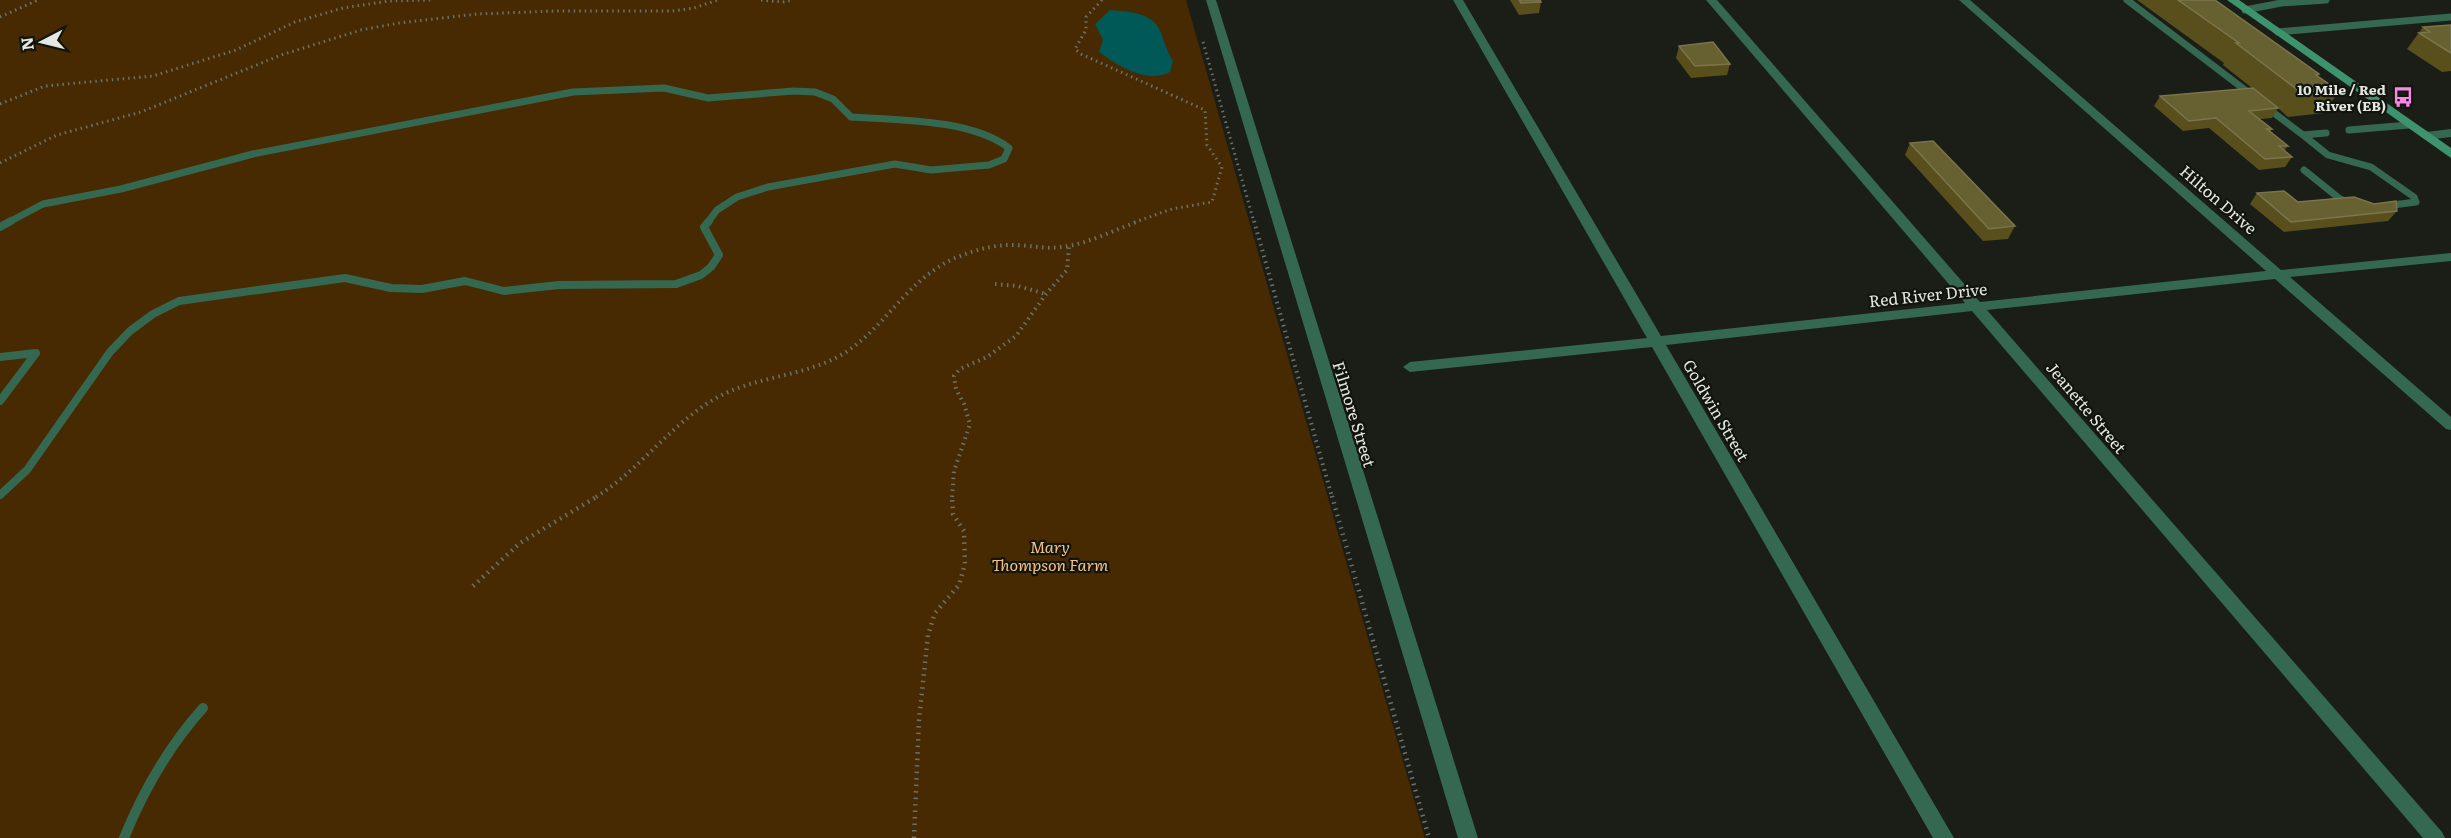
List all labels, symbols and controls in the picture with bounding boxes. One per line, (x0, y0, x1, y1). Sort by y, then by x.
north arrow (12, 12, 72, 72)
text: N (13, 36, 39, 52)
place label: 10 Mile / Red River (EB) (2297, 79, 2386, 115)
bus stop icon: 10 Mile / Red River (EB) (2391, 85, 2415, 109)
street label: Hilton Drive (2175, 159, 2263, 239)
street label: Red River Drive (1868, 276, 1988, 312)
street label: Goldwin Street (1678, 354, 1756, 466)
street label: Jeanette Street (2041, 356, 2133, 459)
street label: Filmore Street (1327, 358, 1383, 470)
park label: Mary Thompson Farm (992, 534, 1108, 576)

